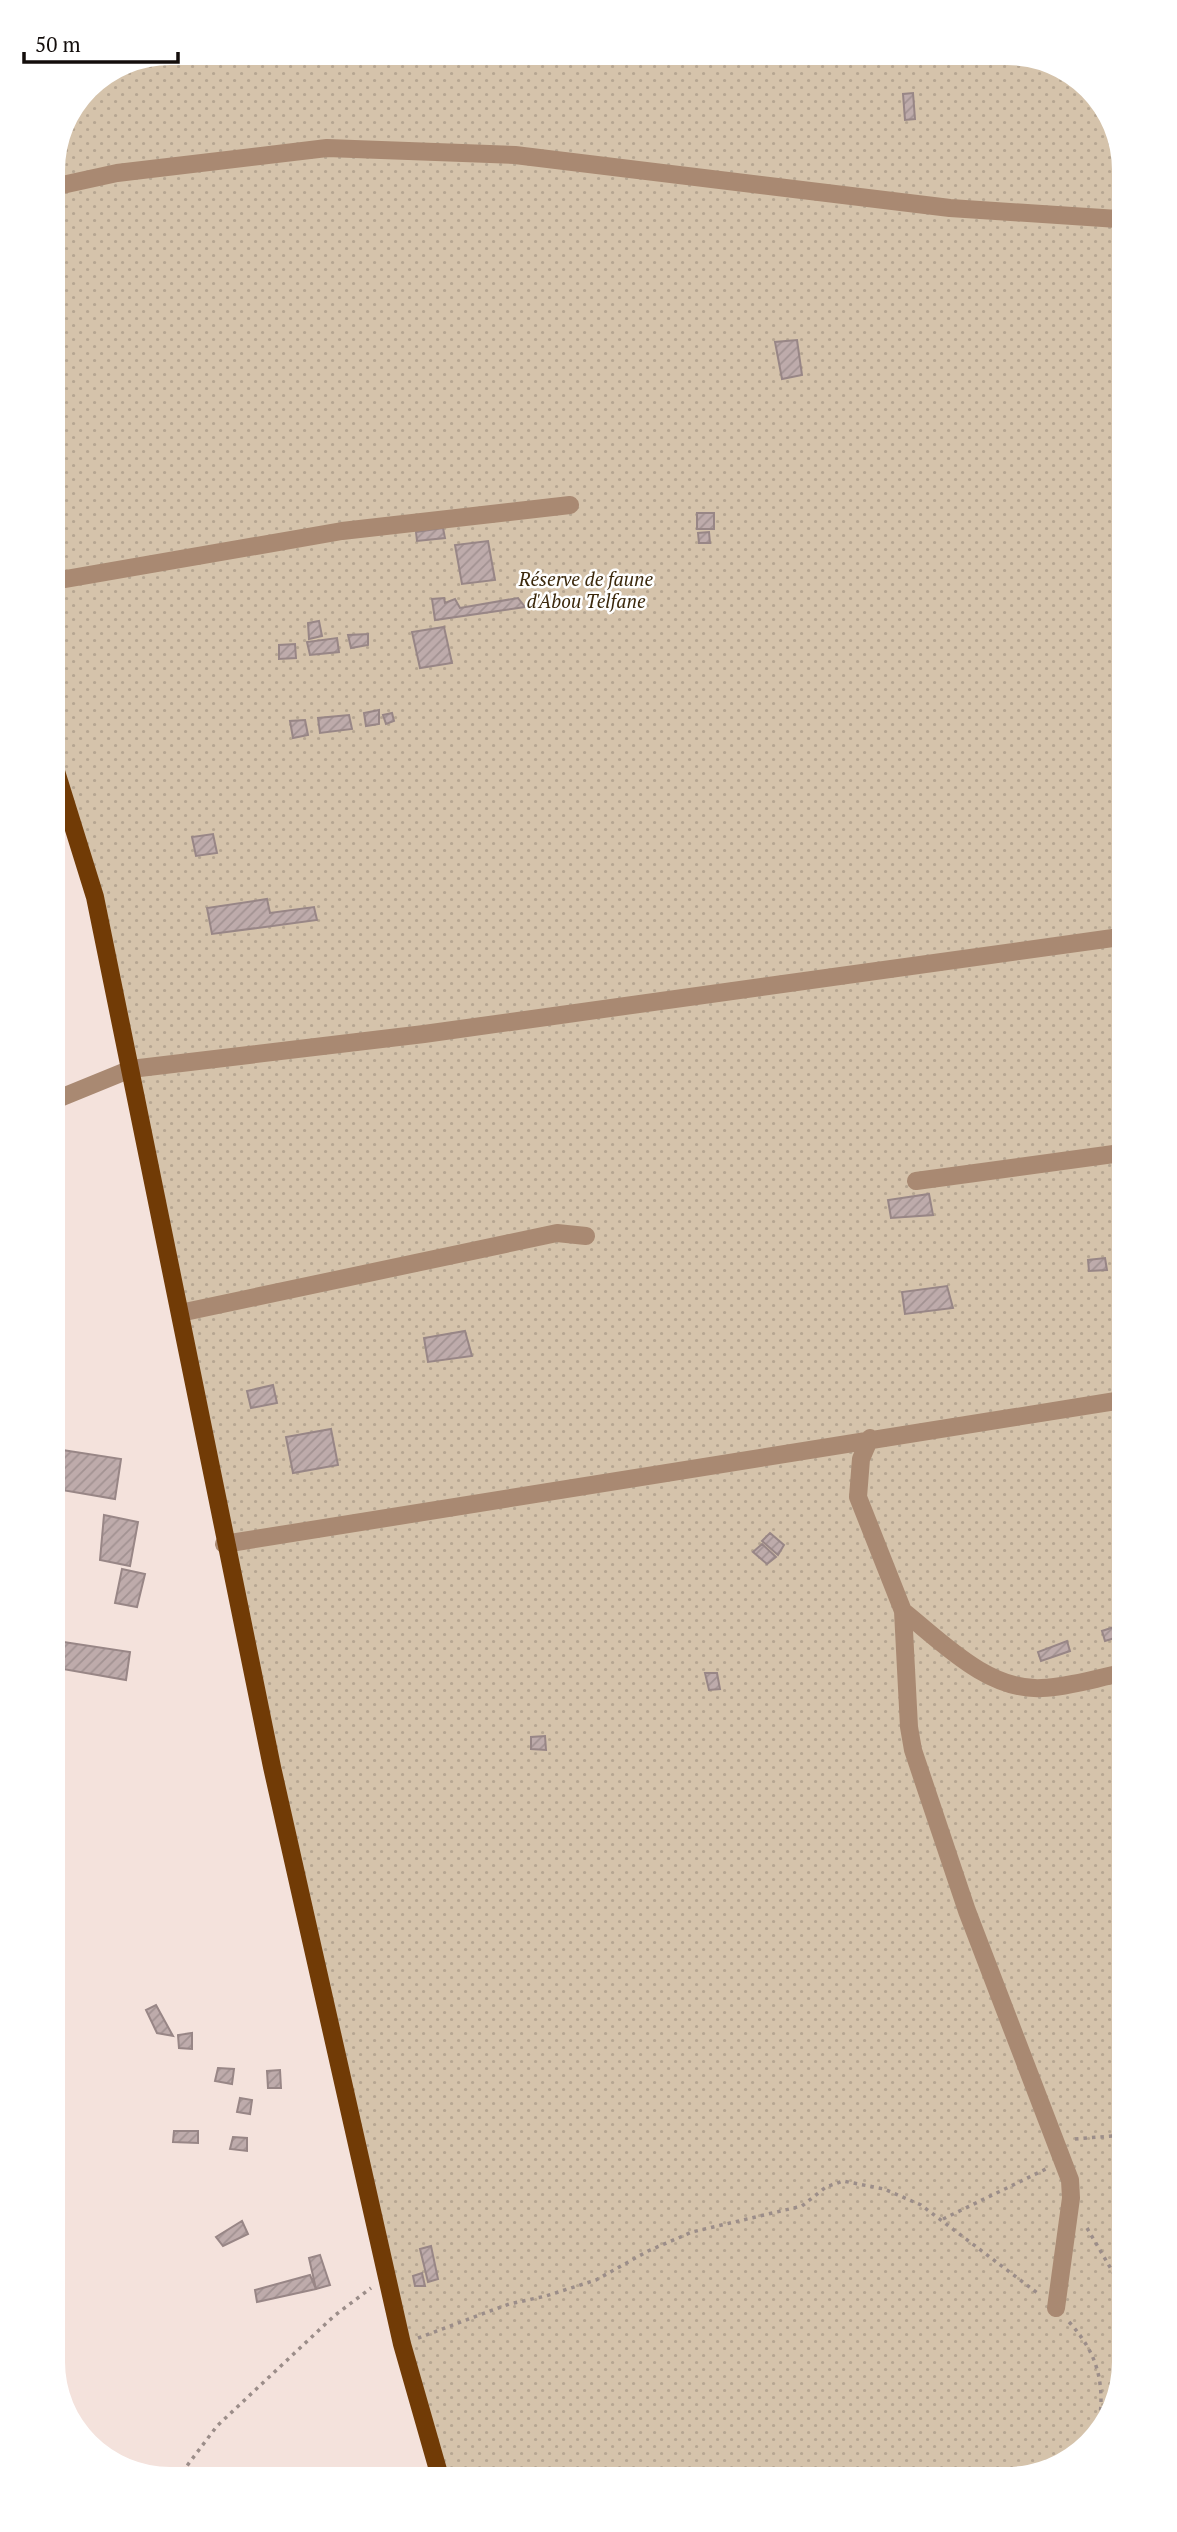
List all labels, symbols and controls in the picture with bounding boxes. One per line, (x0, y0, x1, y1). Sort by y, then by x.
scale bar (24, 21, 178, 65)
text: 50 m (35, 30, 81, 58)
park label: Réserve de faune d'Abou Telfane (518, 566, 654, 613)

